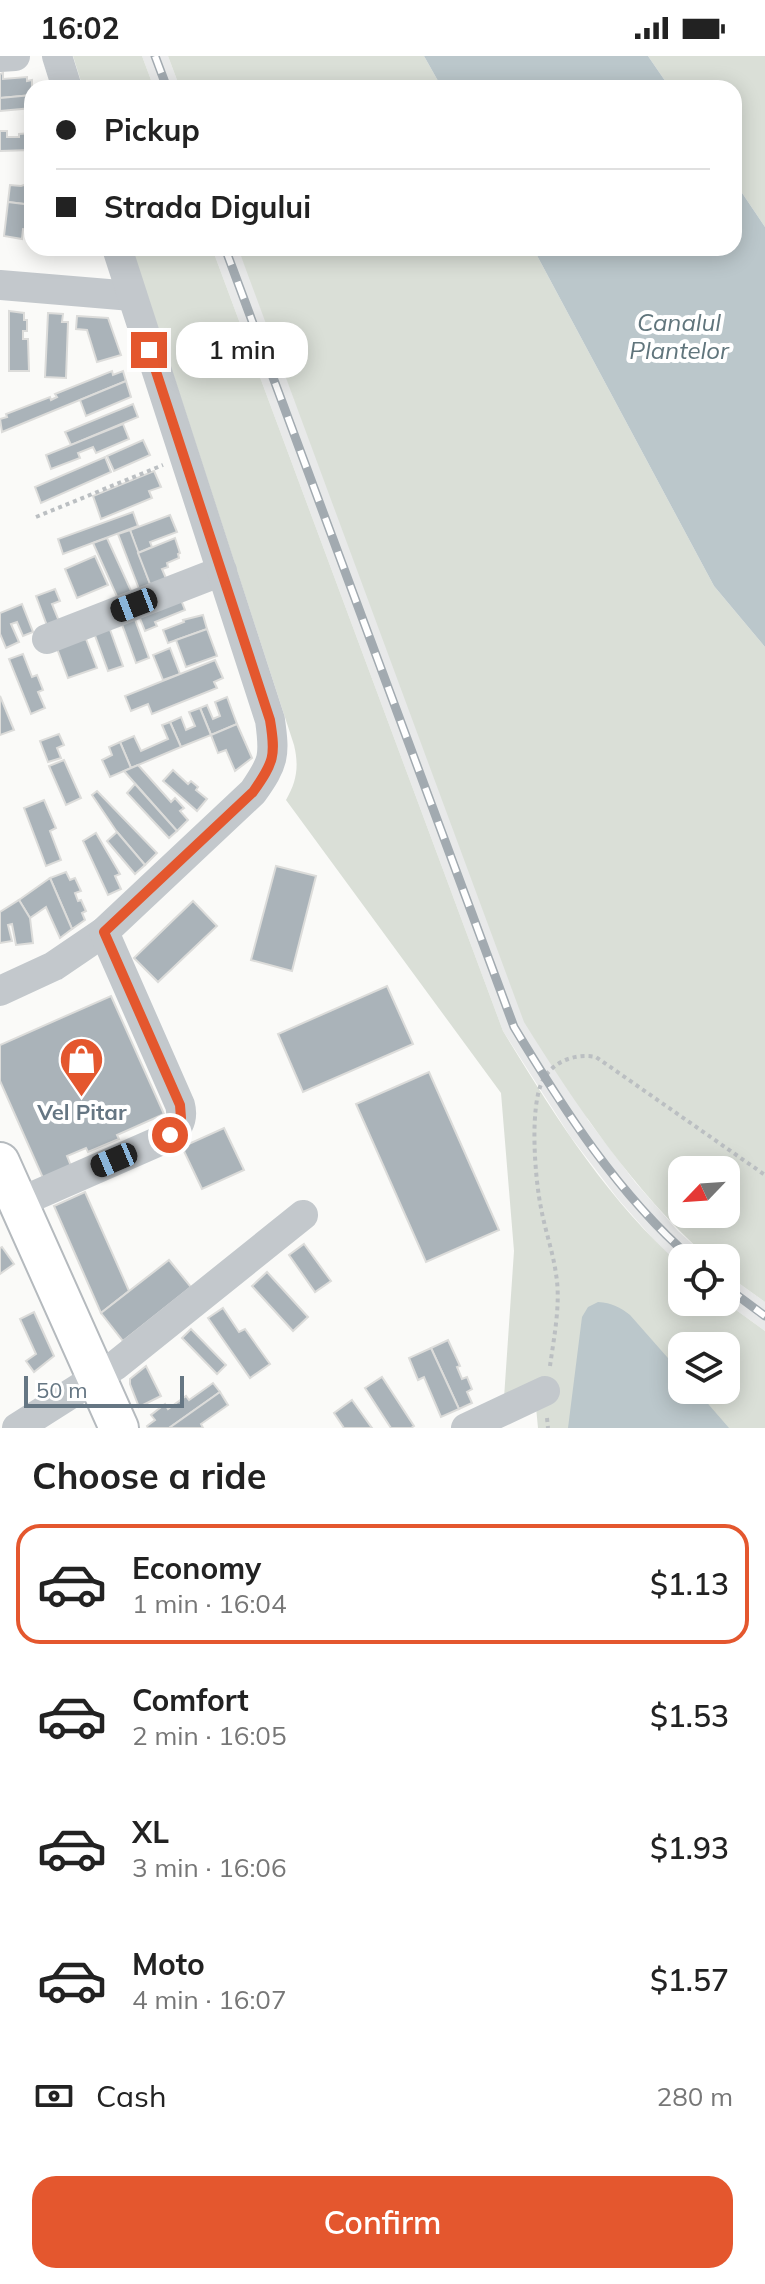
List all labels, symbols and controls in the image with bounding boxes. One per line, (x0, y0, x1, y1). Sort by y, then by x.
text: 16:02 (40, 9, 119, 47)
text: Pickup (104, 111, 200, 149)
text: Strada Digului (104, 188, 311, 226)
water label: Canalul Plantelor (629, 307, 730, 365)
callout: 1 min (177, 322, 309, 378)
route end (131, 332, 167, 368)
text: 1 min (208, 333, 276, 366)
car (107, 585, 161, 625)
shop icon: Vel Pitar (58, 1035, 106, 1098)
place label: Vel Pitar (36, 1098, 127, 1126)
route start (152, 1117, 188, 1153)
car (87, 1140, 141, 1180)
north arrow (668, 1156, 740, 1228)
map controls (668, 1156, 740, 1404)
button: locate (668, 1244, 740, 1316)
button: layers (668, 1332, 740, 1404)
scale bar (24, 1372, 184, 1408)
text: 50 m (36, 1376, 87, 1404)
text: Choose a ride (32, 1453, 266, 1498)
icon: car (36, 1548, 108, 1620)
text: Economy (132, 1549, 261, 1587)
text: $1.13 (650, 1565, 729, 1603)
text: 1 min · 16:04 (132, 1587, 287, 1620)
icon: car (36, 1680, 108, 1752)
text: Comfort (132, 1681, 249, 1719)
text: $1.53 (650, 1697, 729, 1735)
text: 2 min · 16:05 (132, 1719, 287, 1752)
icon: car (36, 1812, 108, 1884)
text: XL (132, 1813, 169, 1851)
text: $1.93 (650, 1829, 729, 1867)
text: 3 min · 16:06 (132, 1851, 287, 1884)
icon: car (36, 1944, 108, 2016)
text: Moto (132, 1945, 205, 1983)
text: $1.57 (650, 1961, 729, 1999)
text: 4 min · 16:07 (132, 1983, 287, 2016)
icon: cash (32, 2074, 76, 2118)
text: Cash (96, 2077, 167, 2115)
text: 280 m (657, 2080, 733, 2113)
button: Confirm (32, 2176, 733, 2268)

